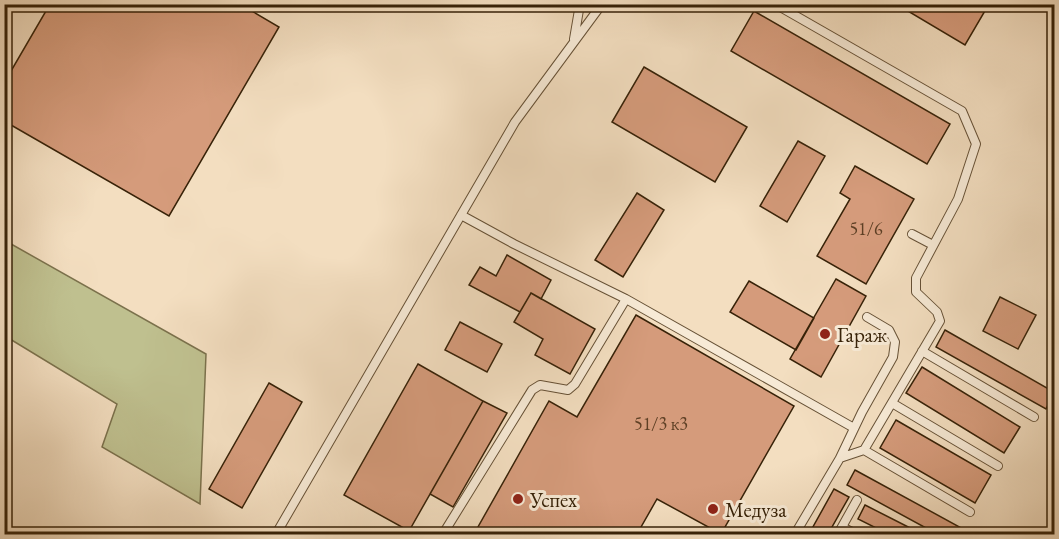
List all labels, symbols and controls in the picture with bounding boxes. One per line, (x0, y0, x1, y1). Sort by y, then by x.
house number: 51/6 (849, 217, 883, 240)
place label: Гараж (837, 321, 887, 348)
marker: Гараж (818, 327, 832, 341)
house number: 51/3 к3 (634, 412, 688, 435)
place label: Успех (529, 486, 577, 513)
marker: Успех (511, 492, 525, 506)
place label: Медуза (725, 496, 787, 523)
marker: Медуза (706, 502, 720, 516)

